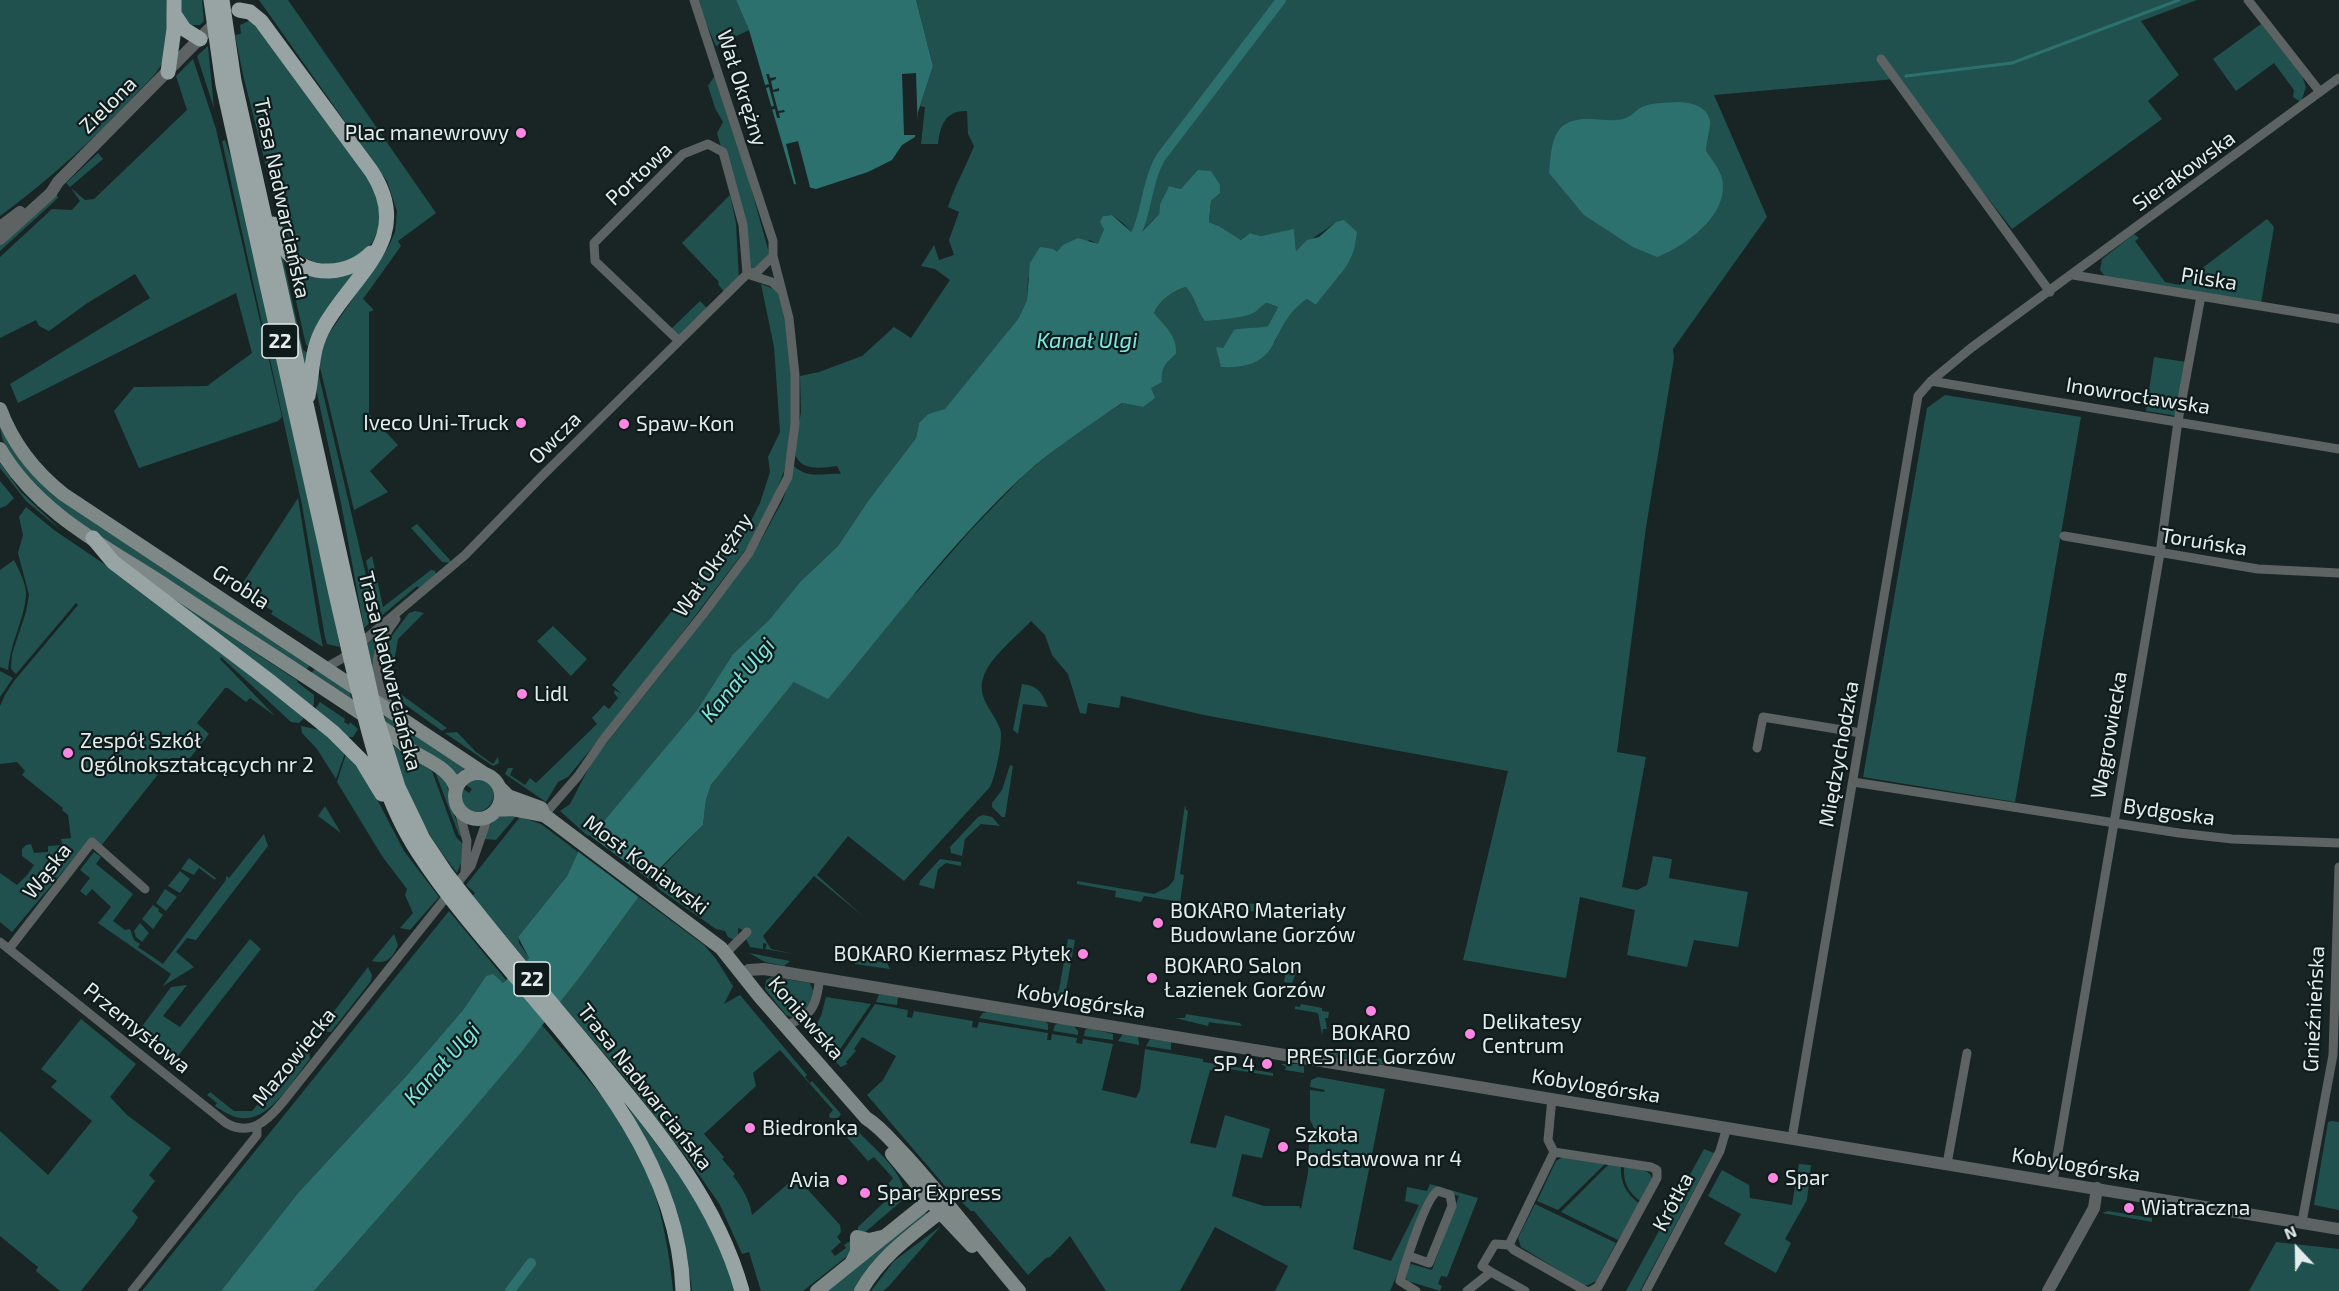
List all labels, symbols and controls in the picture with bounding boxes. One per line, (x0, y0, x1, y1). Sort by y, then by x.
street label: Wał Okrężny (711, 27, 773, 149)
street label: Zielona (74, 71, 142, 139)
street label: Trasa Nadwarciańska (248, 95, 316, 301)
place label: Plac manewrowy (345, 120, 509, 146)
street label: Sierakowska (2128, 125, 2240, 217)
marker: Plac manewrowy (514, 126, 528, 140)
street label: Portowa (601, 137, 677, 211)
street label: Pilska (2179, 262, 2239, 296)
road number: 22 (262, 324, 298, 358)
water label: Kanał Ulgi (1036, 328, 1138, 354)
street label: Inowrocławska (2064, 372, 2212, 420)
street label: Owcza (524, 407, 586, 469)
place label: Iveco Uni-Truck (363, 410, 509, 436)
place label: Spaw-Kon (636, 411, 734, 437)
marker: Iveco Uni-Truck (514, 416, 528, 430)
marker: Spaw-Kon (617, 417, 631, 431)
street label: Wał Okrężny (668, 508, 758, 622)
street label: Toruńska (2159, 523, 2249, 561)
street label: Grobla (208, 559, 274, 615)
street label: Trasa Nadwarciańska (353, 569, 427, 773)
water label: Kanał Ulgi (695, 633, 781, 727)
street label: Wągrowiecka (2085, 669, 2133, 801)
street label: Międzychodzka (1814, 679, 1864, 829)
place label: Lidl (534, 681, 568, 707)
marker: Lidl (515, 687, 529, 701)
place label: Zespół Szkół Ogólnokształcących nr 2 (80, 728, 314, 778)
marker: Zespół Szkół Ogólnokształcących nr 2 (61, 746, 75, 760)
street label: Bydgoska (2121, 793, 2217, 831)
street label: Most Koniawski (578, 810, 714, 920)
street label: Wąska (17, 838, 77, 904)
place label: BOKARO Materiały Budowlane Gorzów (1170, 898, 1356, 948)
marker: BOKARO Materiały Budowlane Gorzów (1151, 916, 1165, 930)
place label: BOKARO Kiermasz Płytek (834, 941, 1071, 967)
street label: Gnieźnieńska (2298, 945, 2330, 1073)
marker: BOKARO Kiermasz Płytek (1076, 947, 1090, 961)
place label: BOKARO Salon Łazienek Gorzów (1164, 953, 1326, 1003)
road number: 22 (514, 962, 550, 996)
street label: Koniawska (763, 971, 849, 1065)
marker: BOKARO Salon Łazienek Gorzów (1145, 971, 1159, 985)
street label: Przemysłowa (78, 977, 196, 1079)
street label: Kobylogórska (1015, 978, 1147, 1024)
street label: Trasa Nadwarciańska (572, 999, 718, 1175)
street label: Mazowiecka (247, 1003, 341, 1111)
marker: BOKARO PRESTIGE Gorzów (1364, 1004, 1378, 1018)
place label: Delikatesy Centrum (1482, 1009, 1582, 1059)
water label: Kanał Ulgi (398, 1018, 486, 1110)
place label: BOKARO PRESTIGE Gorzów (1286, 1020, 1456, 1070)
marker: Delikatesy Centrum (1463, 1027, 1477, 1041)
place label: SP 4 (1213, 1051, 1255, 1077)
marker: SP 4 (1260, 1057, 1274, 1071)
street label: Kobylogórska (1530, 1063, 1662, 1109)
place label: Biedronka (762, 1115, 858, 1141)
marker: Biedronka (743, 1121, 757, 1135)
place label: Szkoła Podstawowa nr 4 (1295, 1122, 1462, 1172)
marker: Szkoła Podstawowa nr 4 (1276, 1140, 1290, 1154)
street label: Kobylogórska (2010, 1142, 2142, 1188)
place label: Spar (1785, 1165, 1829, 1191)
place label: Avia (789, 1167, 830, 1193)
street label: Krótka (1647, 1168, 1699, 1236)
marker: Spar (1766, 1171, 1780, 1185)
marker: Avia (835, 1173, 849, 1187)
place label: Spar Express (877, 1180, 1001, 1206)
marker: Spar Express (858, 1186, 872, 1200)
place label: Wiatraczna (2141, 1195, 2250, 1221)
marker: Wiatraczna (2122, 1201, 2136, 1215)
north arrow (2267, 1219, 2327, 1279)
text: N (2281, 1221, 2299, 1243)

